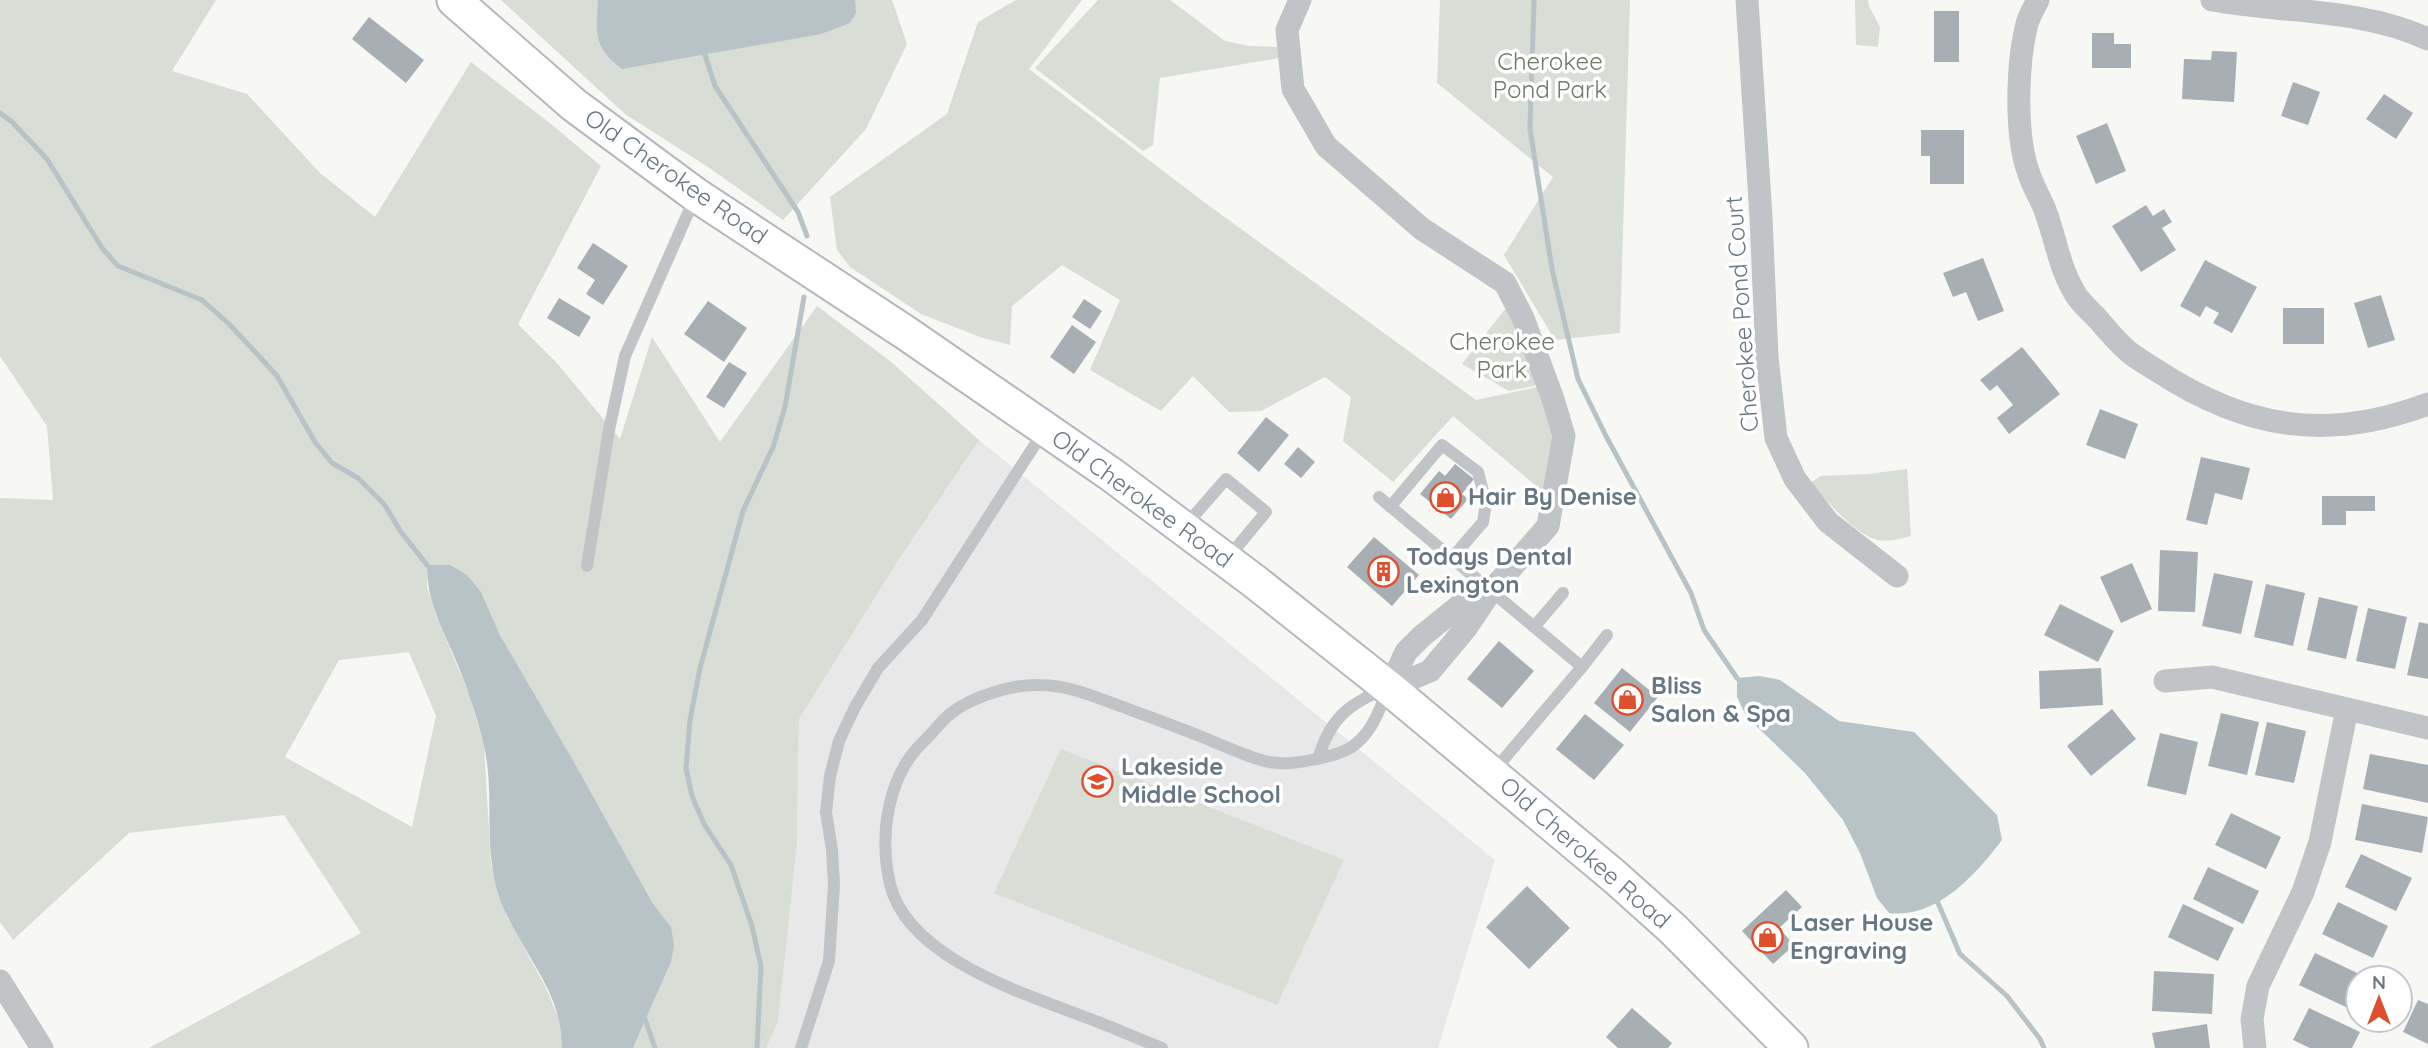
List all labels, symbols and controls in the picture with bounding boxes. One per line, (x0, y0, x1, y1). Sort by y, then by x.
park label: Cherokee Pond Park (1493, 46, 1607, 104)
street label: Old Cherokee Road (579, 102, 774, 251)
street label: Cherokee Pond Court (1718, 195, 1764, 433)
park label: Cherokee Park (1449, 326, 1555, 384)
street label: Old Cherokee Road (1046, 422, 1239, 574)
shop icon: Hair By Denise (1428, 480, 1462, 514)
place label: Hair By Denise (1468, 481, 1637, 511)
place label: Todays Dental Lexington (1406, 541, 1573, 599)
building icon: Todays Dental Lexington (1366, 554, 1400, 588)
place label: Bliss Salon & Spa (1651, 670, 1791, 728)
shop icon: Bliss Salon & Spa (1611, 683, 1645, 717)
place label: Lakeside Middle School (1121, 751, 1281, 809)
school or university icon: Lakeside Middle School (1081, 764, 1115, 798)
street label: Old Cherokee Road (1494, 770, 1677, 935)
place label: Laser House Engraving (1790, 907, 1933, 965)
shop icon: Laser House Engraving (1750, 920, 1784, 954)
north arrow (2344, 964, 2414, 1034)
text: N (2372, 970, 2386, 994)

